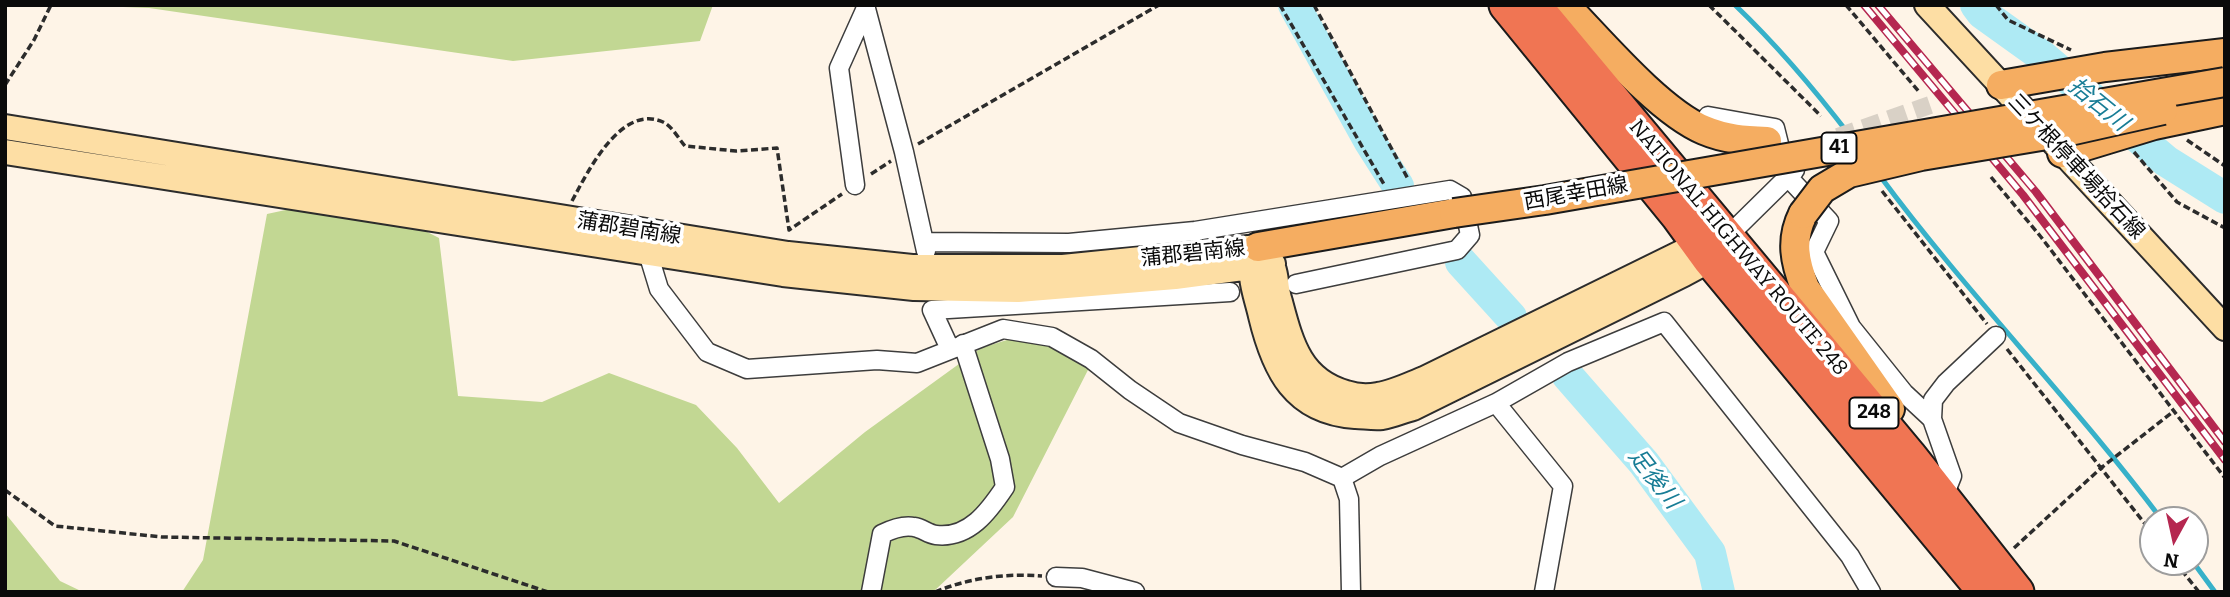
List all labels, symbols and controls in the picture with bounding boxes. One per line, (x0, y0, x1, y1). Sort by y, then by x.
water label: 拾石川 (2063, 73, 2133, 137)
street label: 三ケ根停車場拾石線 (2002, 89, 2150, 245)
street label: NATIONAL HIGHWAY ROUTE 248 (1623, 115, 1853, 381)
road number: 41 (1822, 132, 1856, 164)
street label: 西尾幸田線 (1522, 172, 1630, 216)
street label: 蒲郡碧南線 (575, 208, 683, 250)
street label: 蒲郡碧南線 (1139, 236, 1247, 272)
road number: 248 (1850, 398, 1898, 428)
water label: 足後川 (1622, 443, 1686, 515)
north arrow (2139, 506, 2209, 576)
text: N (2162, 548, 2180, 573)

